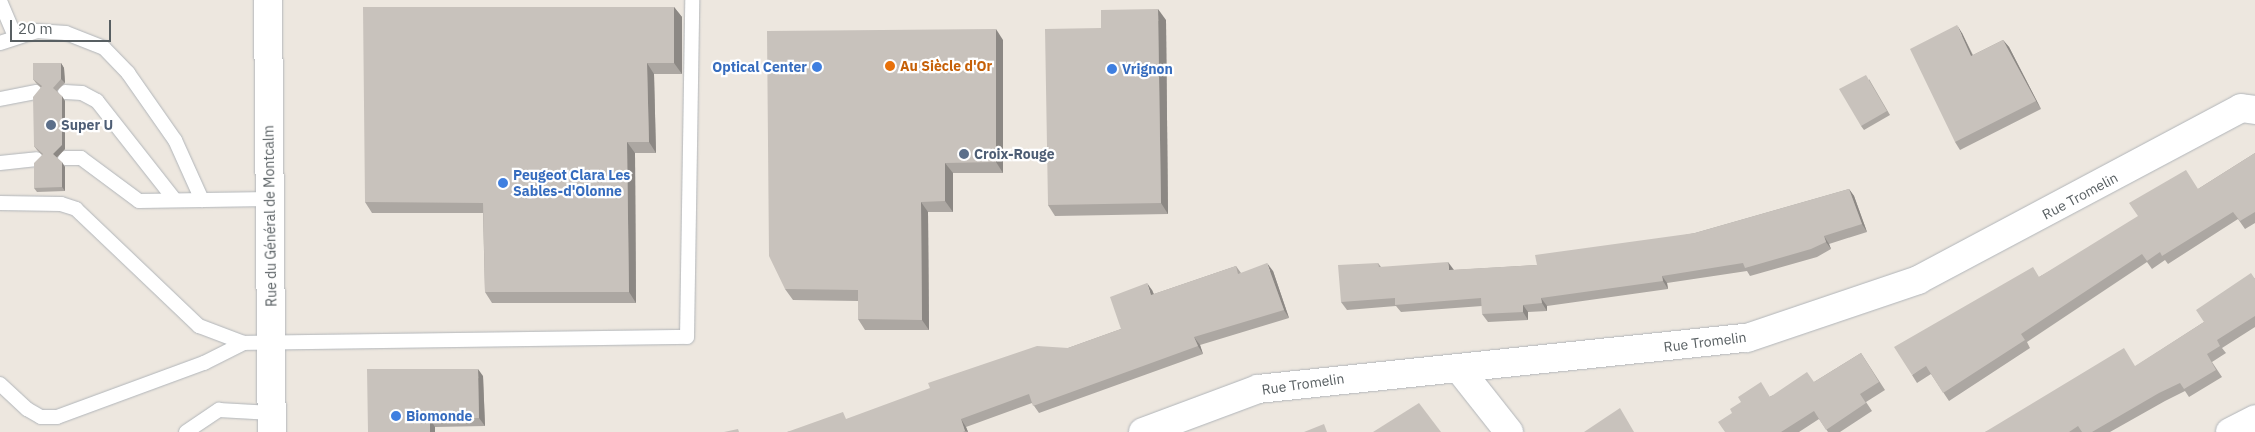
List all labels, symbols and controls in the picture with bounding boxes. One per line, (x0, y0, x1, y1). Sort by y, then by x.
scale bar (12, 10, 114, 42)
text: 20 m (18, 19, 53, 38)
place label: Au Siècle d'Or (900, 58, 992, 74)
place label: Optical Center (712, 59, 807, 75)
marker: Au Siècle d'Or (884, 60, 896, 72)
marker: Optical Center (811, 61, 823, 73)
place label: Vrignon (1122, 61, 1173, 77)
marker: Vrignon (1106, 63, 1118, 75)
place label: Super U (61, 117, 113, 133)
marker: Super U (45, 119, 57, 131)
street label: Rue du Général de Montcalm (260, 125, 280, 307)
place label: Croix-Rouge (974, 146, 1055, 162)
marker: Croix-Rouge (958, 148, 970, 160)
place label: Peugeot Clara Les Sables-d'Olonne (513, 167, 630, 200)
street label: Rue Tromelin (2039, 169, 2121, 223)
marker: Peugeot Clara Les Sables-d'Olonne (497, 177, 509, 189)
street label: Rue Tromelin (1663, 329, 1747, 355)
street label: Rue Tromelin (1261, 370, 1345, 398)
place label: Biomonde (406, 408, 472, 424)
marker: Biomonde (390, 410, 402, 422)

